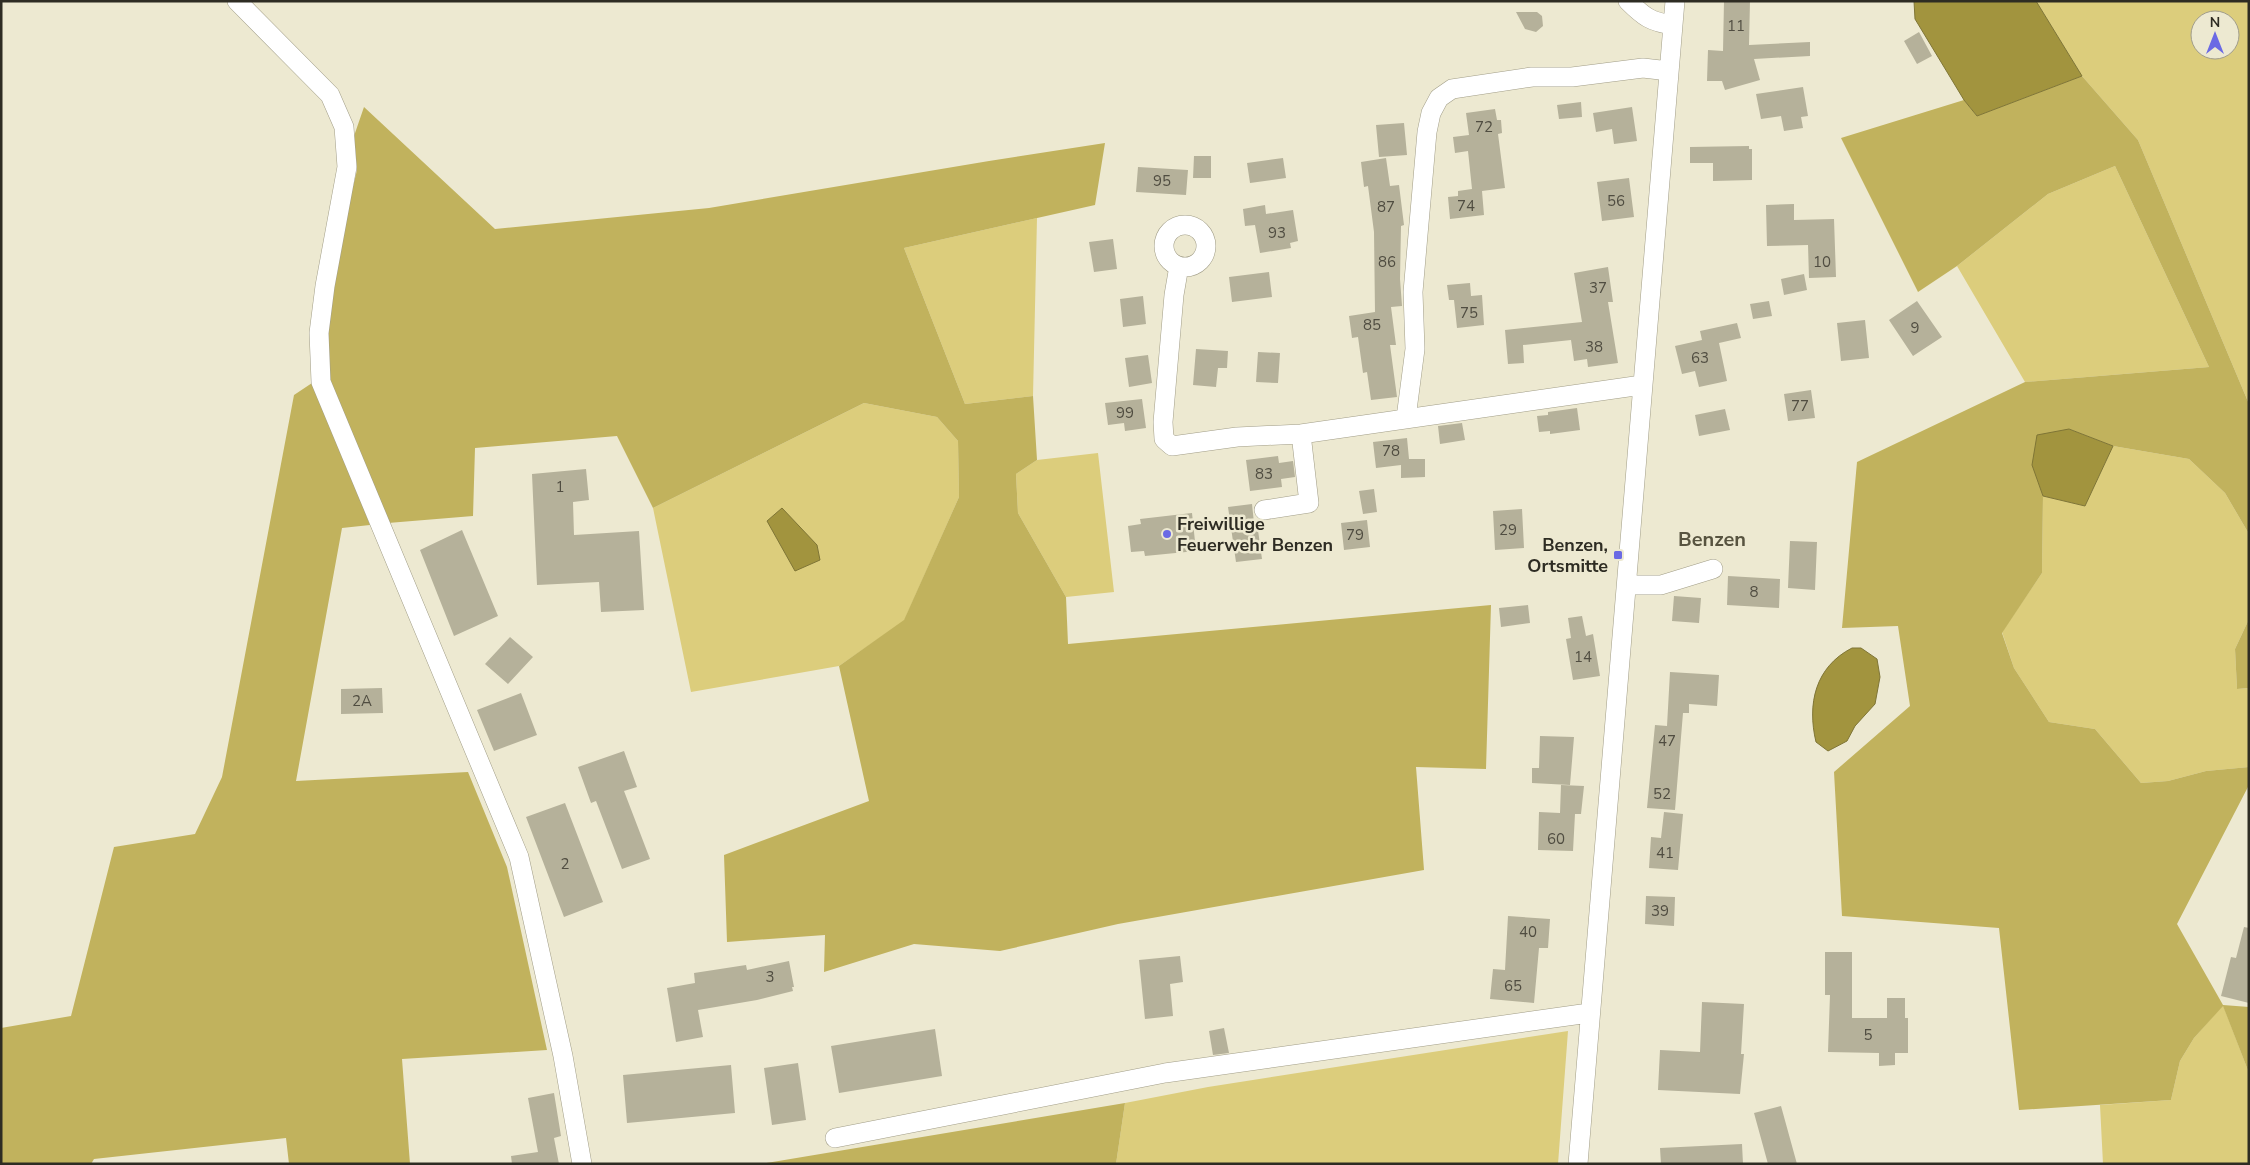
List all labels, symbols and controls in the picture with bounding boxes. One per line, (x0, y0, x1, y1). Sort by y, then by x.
north arrow (2190, 10, 2240, 60)
text: N (2210, 13, 2220, 32)
house number: 11 (1727, 16, 1745, 36)
house number: 72 (1475, 117, 1493, 137)
house number: 95 (1153, 171, 1171, 191)
house number: 56 (1607, 191, 1625, 211)
house number: 74 (1457, 196, 1475, 216)
house number: 87 (1377, 197, 1395, 217)
house number: 93 (1268, 223, 1286, 243)
house number: 86 (1378, 252, 1396, 272)
house number: 10 (1813, 252, 1831, 272)
house number: 37 (1589, 278, 1607, 298)
house number: 75 (1460, 303, 1478, 323)
house number: 85 (1363, 315, 1381, 335)
house number: 9 (1910, 318, 1920, 338)
house number: 38 (1585, 337, 1603, 357)
house number: 63 (1691, 348, 1709, 368)
house number: 77 (1791, 396, 1809, 416)
house number: 99 (1116, 403, 1134, 423)
house number: 78 (1382, 441, 1400, 461)
house number: 83 (1255, 464, 1273, 484)
house number: 1 (555, 477, 565, 497)
place label: Freiwillige Feuerwehr Benzen (1177, 512, 1333, 557)
house number: 29 (1499, 520, 1517, 540)
house number: 79 (1346, 525, 1364, 545)
district label: Benzen (1678, 526, 1746, 553)
marker: Freiwillige Feuerwehr Benzen (1161, 528, 1173, 540)
place label: Benzen, Ortsmitte (1527, 533, 1608, 578)
marker: Benzen, Ortsmitte (1612, 549, 1624, 561)
house number: 8 (1749, 582, 1759, 602)
house number: 14 (1574, 647, 1592, 667)
house number: 2A (352, 691, 372, 711)
house number: 47 (1658, 731, 1676, 751)
house number: 52 (1653, 784, 1671, 804)
house number: 60 (1547, 829, 1565, 849)
house number: 41 (1656, 843, 1674, 863)
house number: 2 (560, 854, 570, 874)
house number: 39 (1651, 901, 1669, 921)
house number: 40 (1519, 922, 1537, 942)
house number: 3 (765, 967, 775, 987)
house number: 65 (1504, 976, 1522, 996)
house number: 5 (1863, 1025, 1873, 1045)

